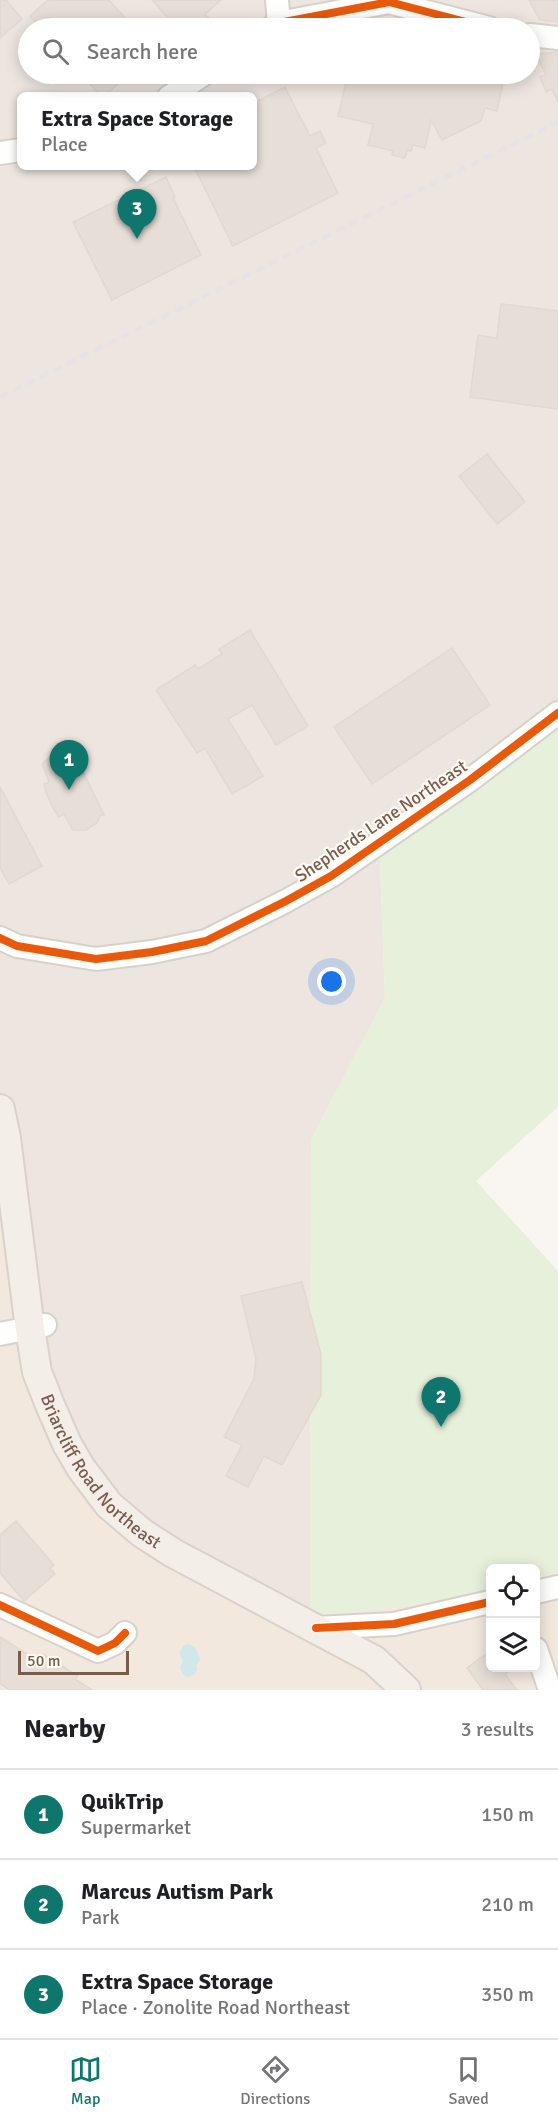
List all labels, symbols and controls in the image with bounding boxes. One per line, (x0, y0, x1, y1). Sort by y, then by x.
search box (18, 18, 540, 84)
icon: search (39, 35, 72, 68)
text: Search here (87, 38, 198, 65)
popup (17, 92, 257, 170)
text: Extra Space Storage (41, 105, 233, 132)
text: Place (41, 132, 88, 157)
pin: 3 (118, 190, 156, 239)
pin: 1 (50, 740, 88, 790)
street label: Shepherds Lane Northeast (291, 755, 471, 887)
your location (317, 967, 346, 996)
pin: 2 (422, 1378, 460, 1427)
street label: Briarcliff Road Northeast (36, 1391, 165, 1553)
map controls (486, 1564, 540, 1672)
button: locate (486, 1564, 540, 1618)
button: layers (486, 1618, 540, 1672)
scale bar (18, 1648, 129, 1676)
text: 50 m (27, 1651, 61, 1671)
text: Nearby (24, 1713, 105, 1745)
text: 3 results (461, 1717, 534, 1742)
text: QuikTrip (81, 1788, 164, 1815)
text: 1 (38, 1802, 49, 1827)
text: 150 m (481, 1802, 534, 1827)
text: Supermarket (81, 1815, 191, 1840)
text: Marcus Autism Park (81, 1878, 273, 1905)
text: 2 (38, 1892, 49, 1917)
text: 210 m (481, 1892, 534, 1917)
text: Park (81, 1905, 119, 1930)
text: Extra Space Storage (81, 1968, 273, 1995)
text: 3 (38, 1982, 49, 2007)
text: 350 m (481, 1982, 534, 2007)
text: Place · Zonolite Road Northeast (81, 1995, 350, 2020)
tab: Map (69, 2053, 102, 2109)
tab: Directions (240, 2053, 310, 2109)
tab: Saved (449, 2053, 489, 2109)

